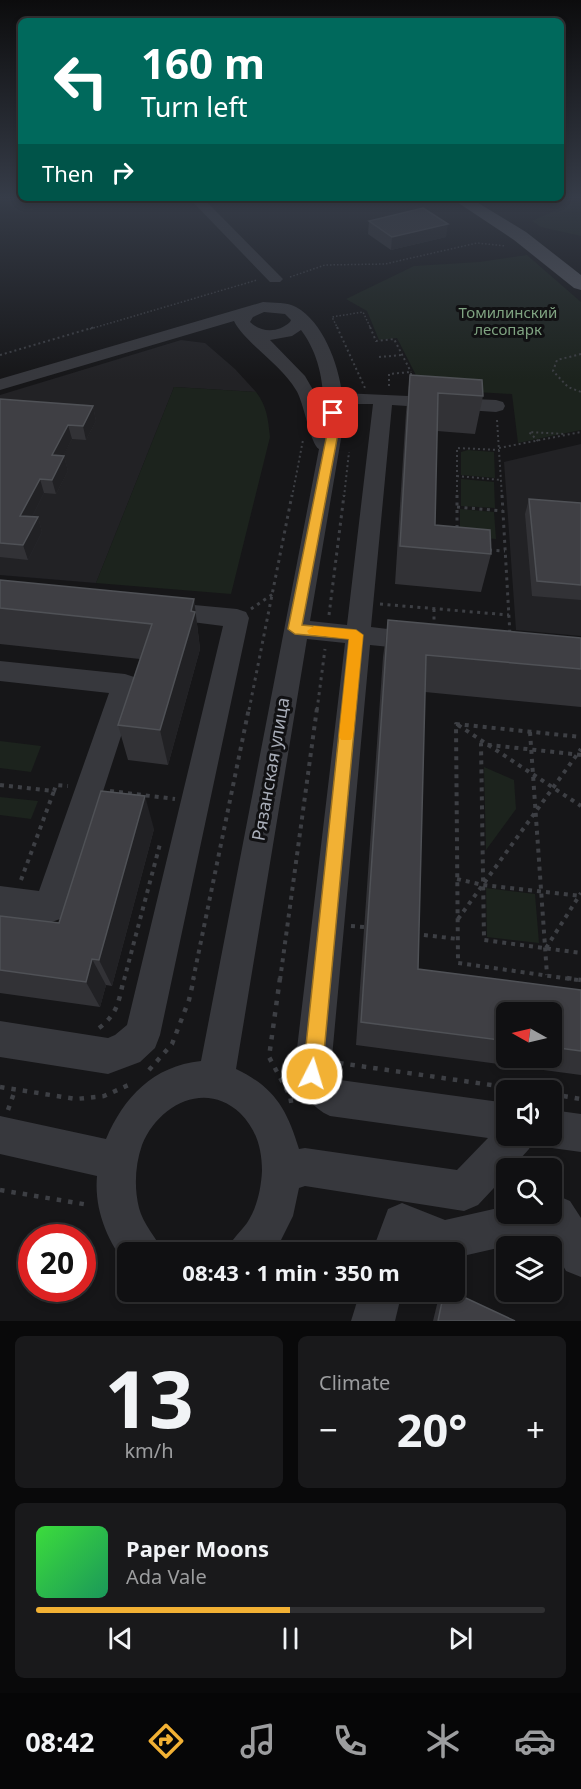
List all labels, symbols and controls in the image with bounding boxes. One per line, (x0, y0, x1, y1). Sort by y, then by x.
text: 160 m (141, 34, 265, 91)
icon: left (42, 42, 120, 120)
text: Turn left (141, 88, 247, 125)
icon: right (106, 156, 139, 189)
text: Then (42, 158, 94, 188)
park label: Томилинский лесопарк (459, 302, 557, 339)
pin (307, 387, 358, 438)
icon: arrive (316, 396, 349, 429)
street label: Рязанская улица (246, 695, 294, 843)
north arrow (496, 1002, 562, 1068)
map controls (496, 1002, 562, 1302)
position arrow (280, 1042, 344, 1106)
button: sound (496, 1080, 562, 1146)
button: search (496, 1158, 562, 1224)
speed limit sign: 20 (18, 1224, 96, 1302)
button: layers (496, 1236, 562, 1302)
text: 08:43 · 1 min · 350 m (182, 1257, 400, 1287)
text: 13 (104, 1345, 194, 1451)
text: Climate (319, 1369, 390, 1396)
text: 20° (397, 1399, 467, 1460)
text: − (319, 1407, 338, 1452)
text: + (526, 1407, 545, 1452)
text: km/h (124, 1437, 174, 1464)
text: Paper Moons (126, 1533, 269, 1563)
text: Ada Vale (126, 1563, 207, 1590)
icon: previous (104, 1622, 137, 1655)
icon: pause (274, 1622, 307, 1655)
icon: next (444, 1622, 477, 1655)
icon: directions (145, 1720, 187, 1762)
icon: music (237, 1720, 279, 1762)
icon: phone (329, 1720, 371, 1762)
icon: climate (422, 1720, 464, 1762)
icon: car (514, 1720, 556, 1762)
text: 08:42 (25, 1723, 95, 1760)

